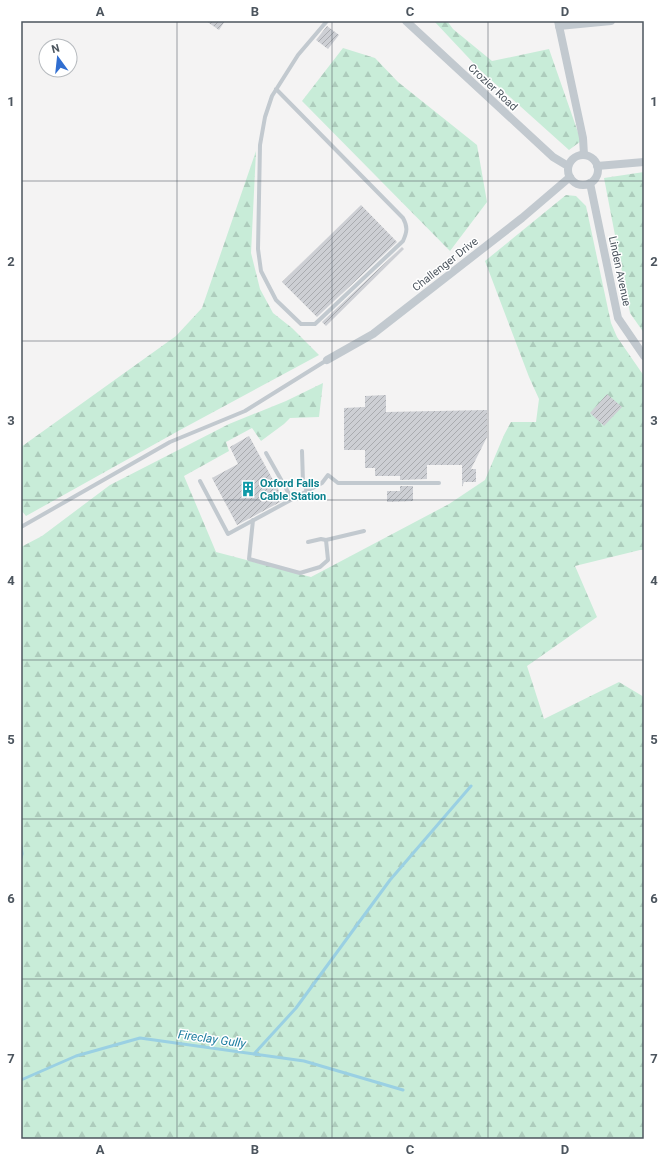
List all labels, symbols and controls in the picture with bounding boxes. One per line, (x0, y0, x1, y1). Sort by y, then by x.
text: A (96, 4, 105, 19)
text: B (251, 4, 259, 19)
text: C (406, 4, 415, 19)
text: D (561, 4, 569, 19)
north arrow (38, 38, 78, 78)
text: N (50, 41, 61, 56)
street label: Crozier Road (465, 61, 520, 113)
text: 1 (7, 94, 15, 109)
text: 1 (650, 94, 658, 109)
street label: Challenger Drive (410, 235, 481, 294)
street label: Linden Avenue (606, 235, 633, 308)
text: 2 (7, 254, 15, 269)
text: 2 (650, 254, 658, 269)
text: 3 (7, 413, 15, 428)
text: 3 (650, 413, 658, 428)
place label: Oxford Falls Cable Station (260, 477, 326, 503)
building icon: Oxford Falls Cable Station (239, 480, 257, 498)
text: 4 (7, 573, 15, 588)
text: 4 (650, 573, 658, 588)
text: 5 (7, 732, 15, 747)
text: 5 (650, 732, 658, 747)
text: 6 (7, 891, 15, 906)
text: 6 (650, 891, 658, 906)
water label: Fireclay Gully (177, 1027, 247, 1051)
text: 7 (7, 1051, 15, 1066)
text: 7 (650, 1051, 658, 1066)
text: A (96, 1142, 105, 1157)
text: B (251, 1142, 259, 1157)
text: C (406, 1142, 415, 1157)
text: D (561, 1142, 569, 1157)

